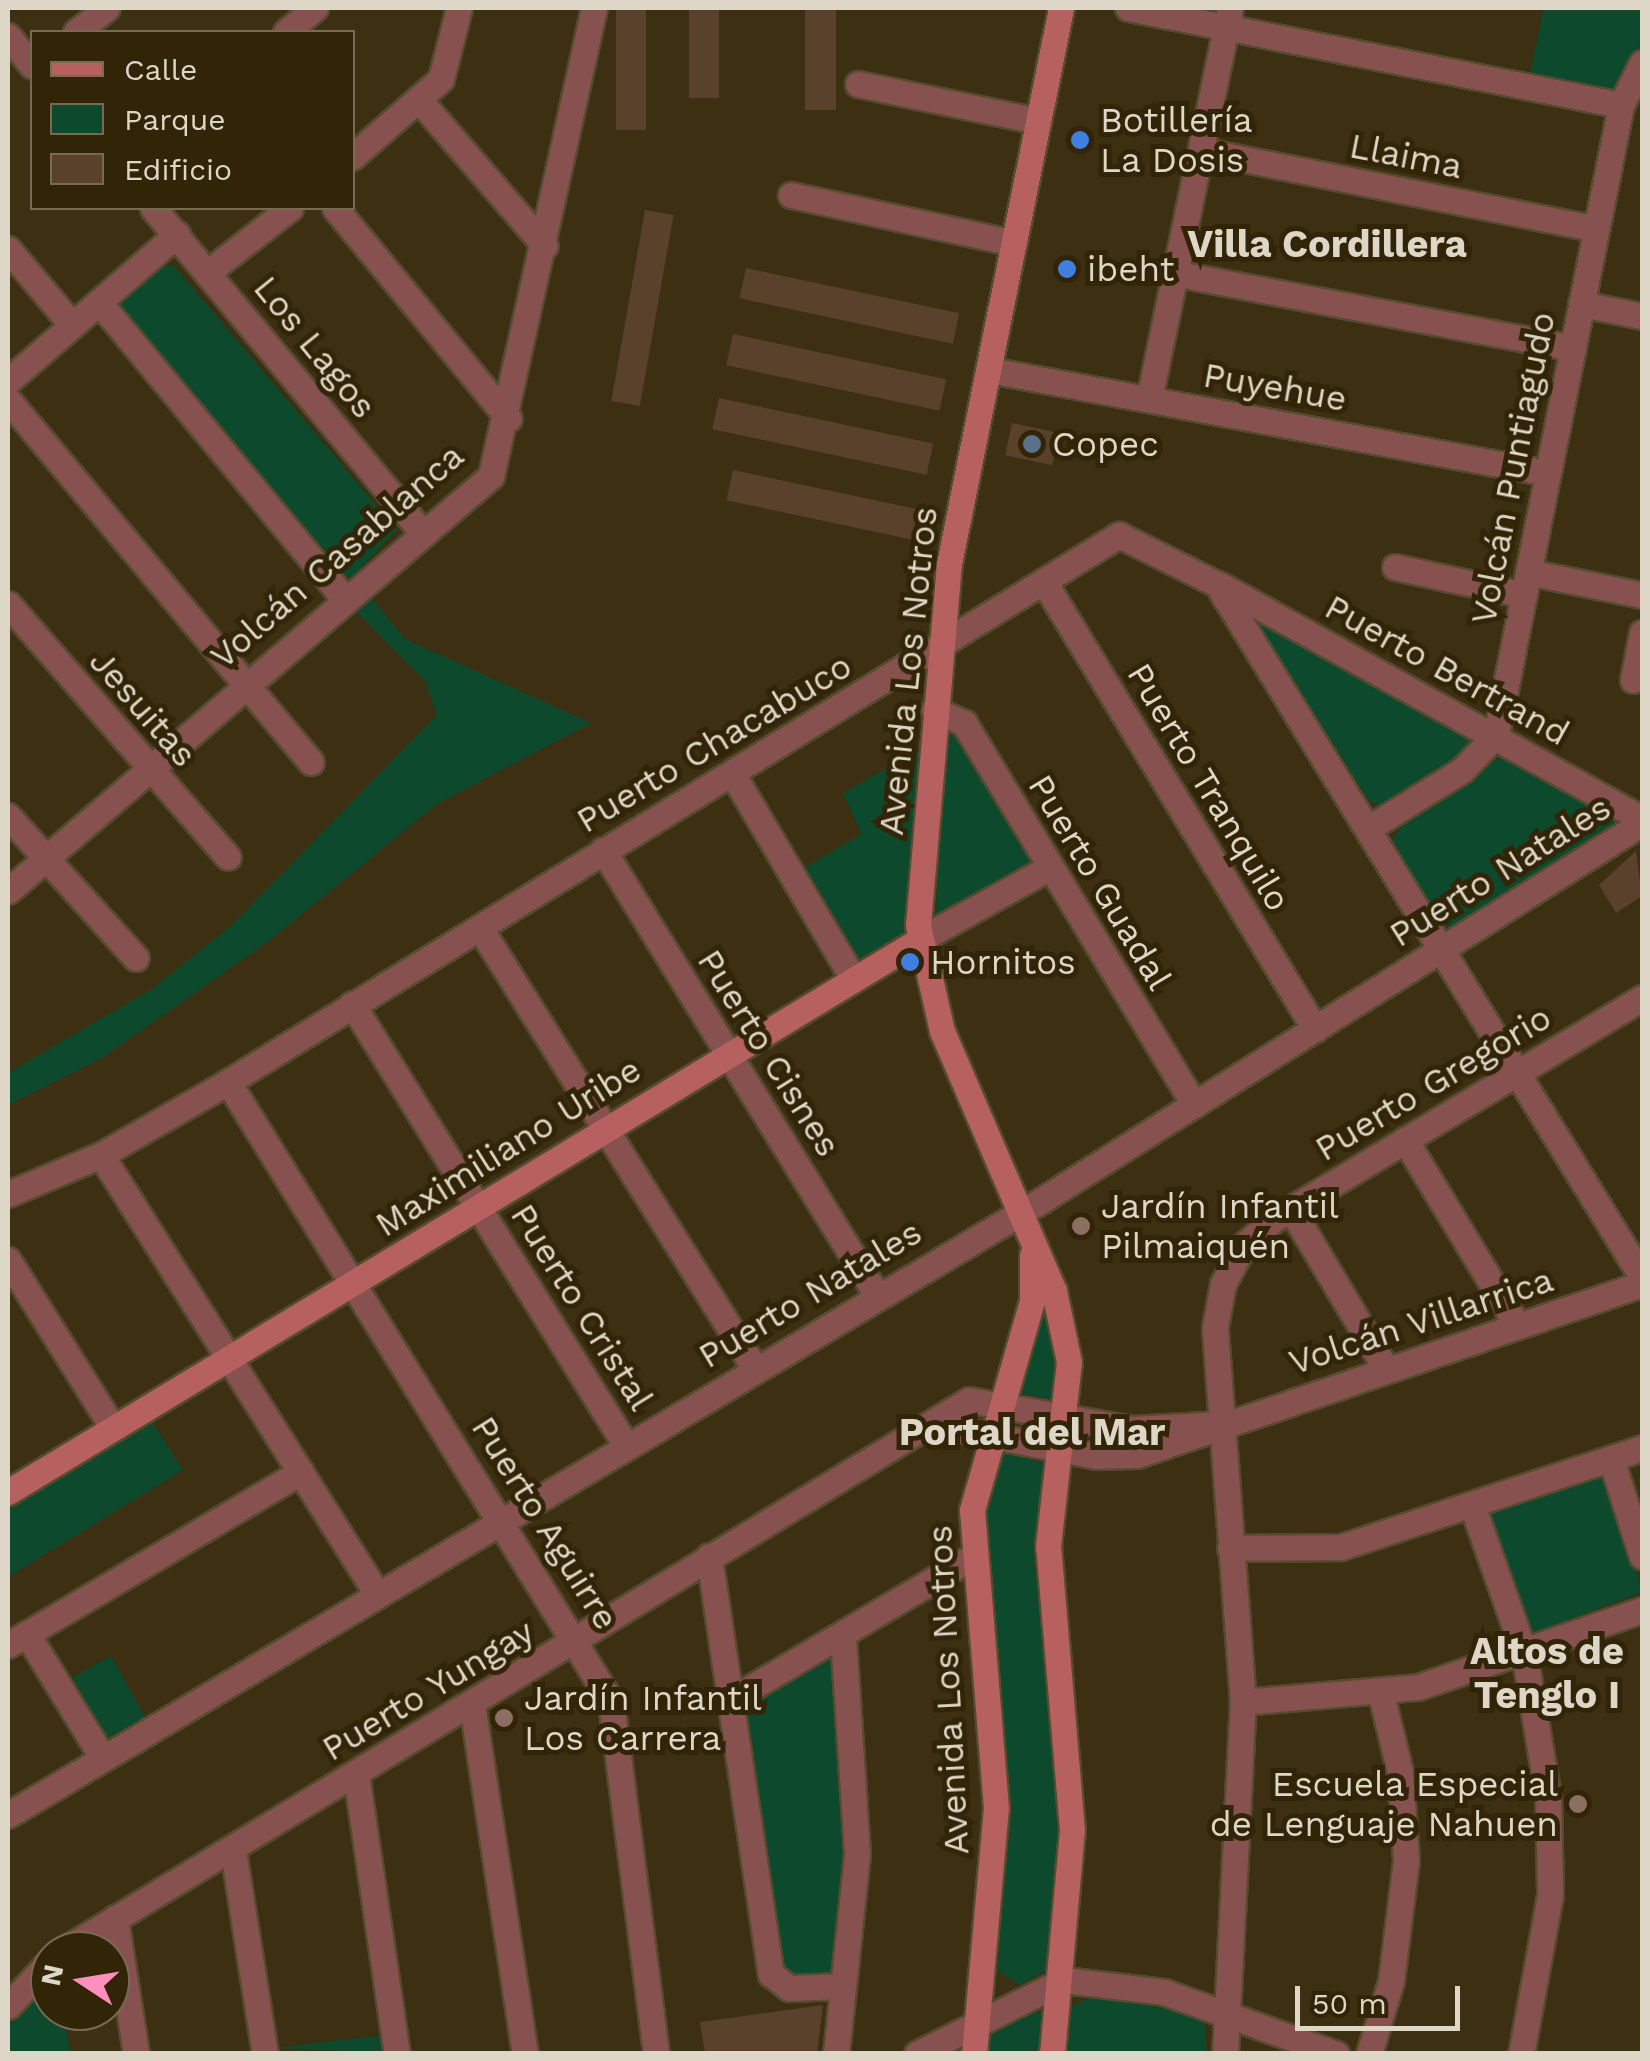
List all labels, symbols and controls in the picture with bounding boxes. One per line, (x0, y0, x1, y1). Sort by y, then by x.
legend (30, 30, 355, 210)
text: Calle (124, 52, 197, 87)
place label: Botillería La Dosis (1100, 99, 1253, 181)
text: Parque (124, 102, 226, 137)
street label: Llaima (1346, 125, 1466, 187)
marker: Botillería La Dosis (1069, 129, 1091, 151)
text: Edificio (124, 152, 232, 187)
district label: Villa Cordillera (1187, 222, 1467, 268)
place label: ibeht (1087, 248, 1175, 290)
marker: ibeht (1056, 258, 1078, 280)
street label: Los Lagos (245, 267, 385, 427)
street label: Volcán Puntiagudo (1462, 308, 1564, 628)
street label: Puyehue (1200, 354, 1350, 420)
place label: Copec (1052, 423, 1159, 465)
marker: Copec (1021, 433, 1043, 455)
street label: Volcán Casablanca (202, 435, 472, 677)
street label: Avenida Los Notros (870, 504, 946, 838)
street label: Puerto Bertrand (1318, 586, 1576, 754)
street label: Jesuitas (81, 641, 205, 775)
street label: Puerto Chacabuco (569, 644, 859, 842)
street label: Puerto Tranquilo (1118, 655, 1300, 919)
street label: Puerto Guadal (1019, 767, 1181, 997)
street label: Puerto Natales (1382, 786, 1618, 956)
place label: Hornitos (930, 941, 1076, 983)
street label: Puerto Cisnes (689, 942, 849, 1164)
marker: Hornitos (899, 951, 921, 973)
street label: Puerto Gregorio (1308, 996, 1558, 1170)
street label: Maximiliano Uribe (368, 1048, 648, 1246)
place label: Jardín Infantil Pilmaiquén (1101, 1185, 1339, 1267)
street label: Puerto Cristal (502, 1196, 662, 1418)
street label: Puerto Natales (691, 1211, 929, 1377)
marker: Jardín Infantil Pilmaiquén (1070, 1215, 1092, 1237)
street label: Volcán Villarrica (1283, 1258, 1559, 1384)
street label: Puerto Aguirre (462, 1408, 628, 1638)
district label: Portal del Mar (898, 1410, 1166, 1456)
street label: Avenida Los Notros (918, 1524, 978, 1856)
street label: Puerto Yungay (314, 1610, 542, 1770)
district label: Altos de Tenglo I (1470, 1629, 1624, 1718)
place label: Jardín Infantil Los Carrera (524, 1677, 762, 1759)
marker: Jardín Infantil Los Carrera (493, 1707, 515, 1729)
place label: Escuela Especial de Lenguaje Nahuen (1210, 1763, 1558, 1845)
marker: Escuela Especial de Lenguaje Nahuen (1567, 1793, 1589, 1815)
north arrow (30, 1931, 130, 2031)
text: N (34, 1961, 70, 1989)
scale bar (1300, 1966, 1465, 2028)
text: 50 m (1312, 1986, 1387, 2021)

